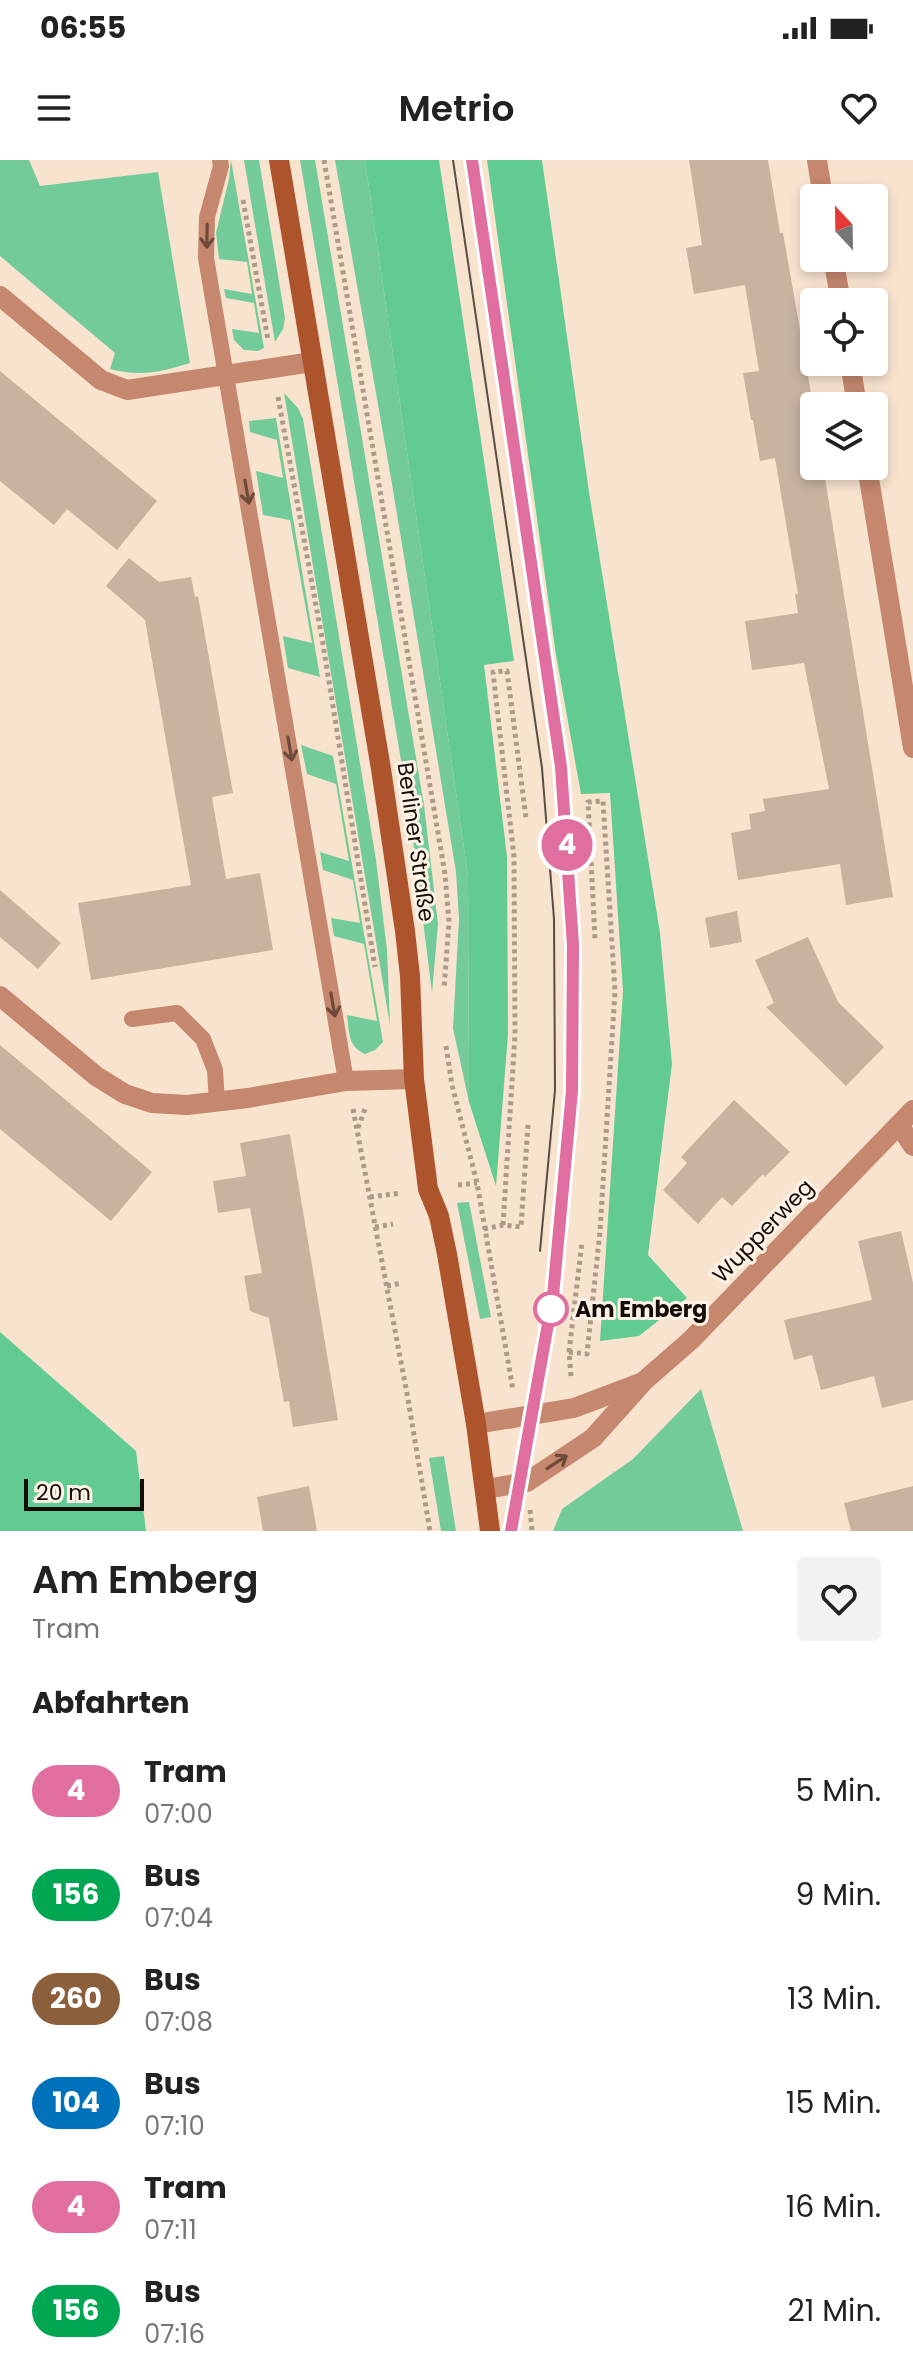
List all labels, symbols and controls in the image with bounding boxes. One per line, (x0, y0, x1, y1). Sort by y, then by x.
text: 06:55 (40, 6, 126, 49)
text: Metrio (398, 83, 515, 134)
icon: menu (32, 86, 76, 130)
icon: heart (837, 86, 881, 130)
north arrow (800, 184, 888, 272)
map controls (800, 184, 888, 480)
one-way arrow (199, 222, 215, 249)
button: locate (800, 288, 888, 376)
button: layers (800, 392, 888, 480)
one-way arrow (241, 479, 256, 505)
one-way arrow (284, 736, 299, 761)
street label: Berliner Straße (389, 760, 443, 924)
line badge: 4 (541, 819, 593, 871)
text: 4 (558, 825, 576, 864)
one-way arrow (327, 992, 342, 1018)
street label: Wupperweg (705, 1172, 821, 1290)
marker: Am Emberg (534, 1292, 568, 1326)
place label: Am Emberg (575, 1294, 707, 1325)
one-way arrow (546, 1454, 568, 1470)
scale bar (24, 1475, 144, 1511)
text: 20 m (36, 1477, 91, 1508)
text: Am Emberg (32, 1553, 258, 1606)
button: heart (797, 1557, 881, 1641)
text: Tram (32, 1611, 100, 1647)
text: Abfahrten (32, 1681, 190, 1724)
text: Tram (144, 1750, 227, 1793)
text: 5 Min. (795, 1769, 881, 1812)
text: 4 (67, 1771, 85, 1810)
text: 07:00 (144, 1796, 213, 1832)
text: Bus (144, 1854, 201, 1897)
text: 9 Min. (795, 1873, 881, 1916)
text: 156 (53, 1875, 99, 1914)
text: 07:04 (144, 1900, 213, 1936)
text: Bus (144, 1958, 201, 2001)
text: 13 Min. (787, 1977, 881, 2020)
text: 260 (50, 1979, 102, 2018)
text: 07:08 (144, 2004, 213, 2040)
text: Bus (144, 2062, 201, 2105)
text: 15 Min. (786, 2081, 881, 2124)
text: 104 (52, 2083, 100, 2122)
text: 07:10 (144, 2108, 205, 2144)
text: Tram (144, 2166, 227, 2209)
text: 16 Min. (786, 2185, 881, 2228)
text: 4 (67, 2187, 85, 2226)
text: 07:11 (144, 2212, 197, 2248)
text: Bus (144, 2270, 201, 2313)
text: 21 Min. (787, 2289, 881, 2332)
text: 156 (53, 2291, 99, 2330)
text: 07:16 (144, 2316, 205, 2352)

